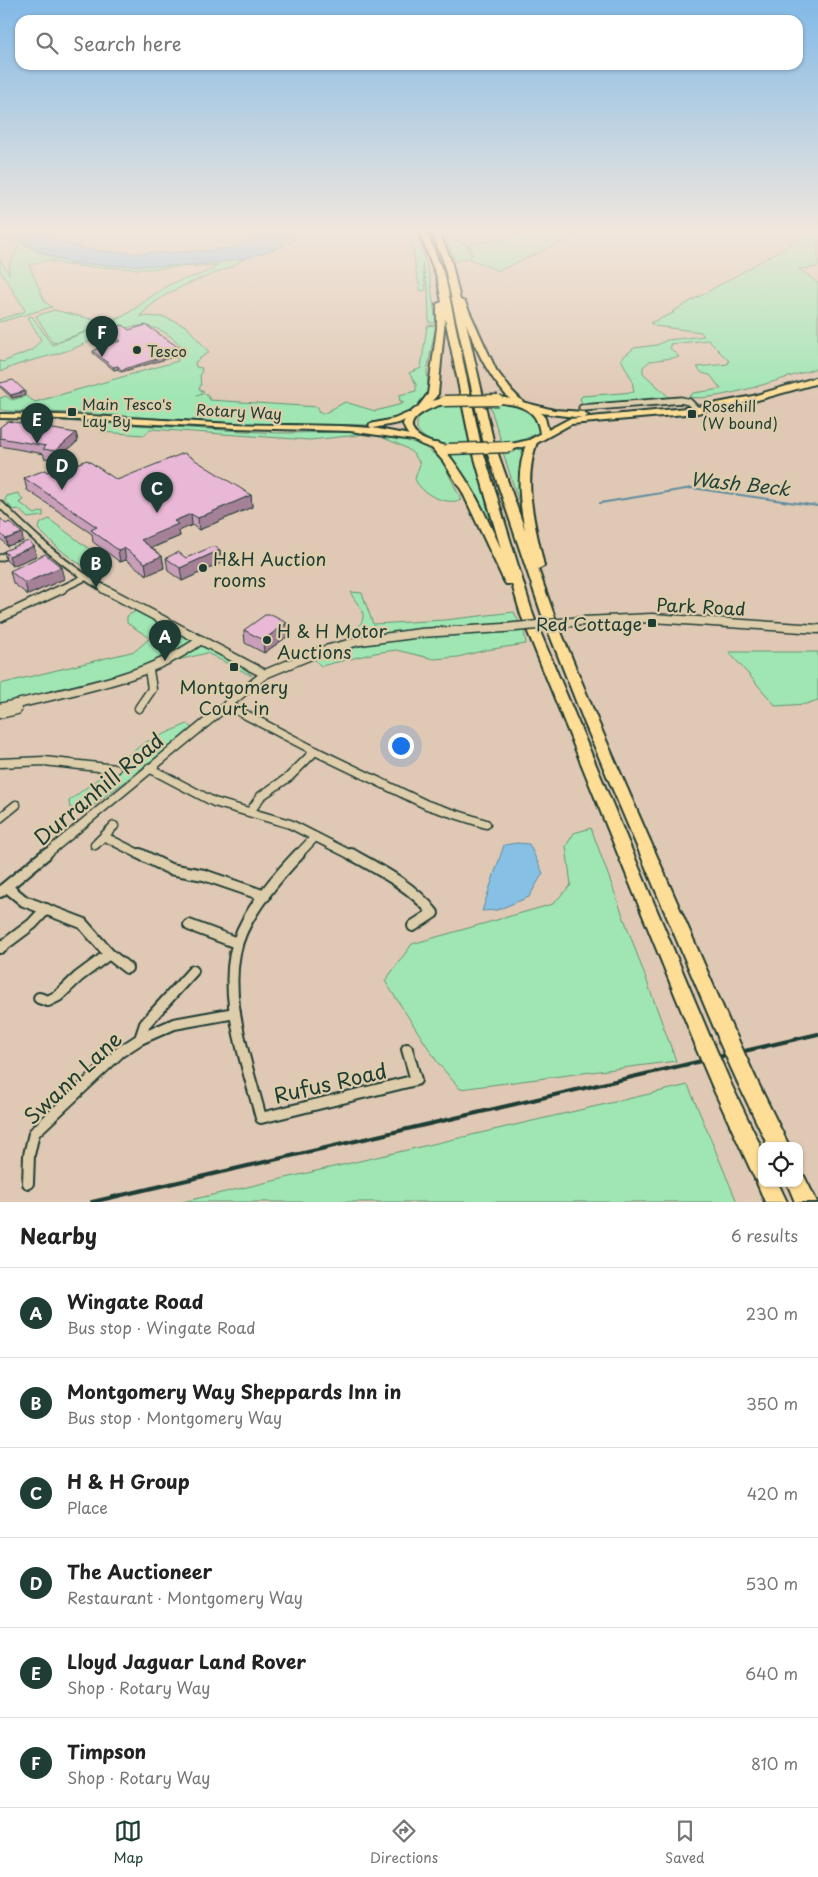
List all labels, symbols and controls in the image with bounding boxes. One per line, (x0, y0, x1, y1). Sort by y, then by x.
search box (15, 15, 803, 70)
icon: search (33, 29, 61, 57)
text: Search here (73, 29, 182, 57)
pin: F (86, 316, 118, 357)
place label: Tesco (147, 339, 187, 362)
marker: Tesco (131, 344, 143, 356)
place label: Main Tesco's Lay By (82, 392, 172, 432)
place label: Rosehill (W bound) (702, 394, 778, 434)
street label: Rotary Way (196, 397, 282, 425)
pin: E (21, 403, 53, 444)
marker: Main Tesco's Lay By (66, 406, 78, 418)
marker: Rosehill (W bound) (686, 408, 698, 420)
pin: D (46, 449, 78, 490)
water label: Wash Beck (689, 464, 793, 502)
pin: C (141, 472, 173, 513)
place label: H&H Auction rooms (213, 545, 326, 593)
pin: B (80, 547, 112, 588)
marker: H&H Auction rooms (197, 562, 209, 574)
street label: Park Road (656, 590, 746, 622)
place label: Red Cottage (536, 610, 642, 637)
place label: H & H Motor Auctions (277, 617, 388, 665)
marker: Red Cottage (646, 617, 658, 629)
pin: A (149, 620, 181, 661)
marker: H & H Motor Auctions (261, 634, 273, 646)
marker: Montgomery Court in (228, 661, 240, 673)
place label: Montgomery Court in (180, 673, 288, 721)
street label: Durranhill Road (26, 724, 170, 852)
your location (388, 733, 414, 759)
street label: Swann Lane (15, 1023, 129, 1131)
street label: Rufus Road (270, 1053, 390, 1111)
map controls (758, 1142, 803, 1187)
button: locate (758, 1142, 803, 1187)
text: Nearby (20, 1219, 97, 1251)
text: 6 results (731, 1223, 798, 1247)
text: Wingate Road (67, 1287, 203, 1315)
text: A (30, 1301, 42, 1325)
text: 230 m (746, 1301, 798, 1325)
text: Bus stop · Wingate Road (67, 1315, 256, 1339)
text: Montgomery Way Sheppards Inn in (67, 1377, 401, 1405)
text: B (31, 1391, 41, 1415)
text: 350 m (746, 1391, 798, 1415)
text: Bus stop · Montgomery Way (67, 1405, 282, 1429)
text: H & H Group (67, 1467, 190, 1495)
text: C (30, 1481, 42, 1505)
text: 420 m (747, 1481, 798, 1505)
text: Place (67, 1495, 108, 1519)
text: The Auctioneer (67, 1557, 212, 1585)
text: D (30, 1571, 42, 1595)
text: 530 m (745, 1571, 798, 1595)
text: Restaurant · Montgomery Way (67, 1585, 303, 1609)
text: Lloyd Jaguar Land Rover (67, 1647, 306, 1675)
text: E (31, 1661, 41, 1685)
text: 640 m (745, 1661, 798, 1685)
text: Shop · Rotary Way (67, 1675, 211, 1699)
text: Timpson (67, 1737, 146, 1765)
text: F (31, 1751, 41, 1775)
text: 810 m (751, 1751, 798, 1775)
text: Shop · Rotary Way (67, 1765, 211, 1789)
tab: Map (113, 1817, 143, 1868)
tab: Directions (370, 1817, 438, 1868)
tab: Saved (665, 1817, 705, 1868)

